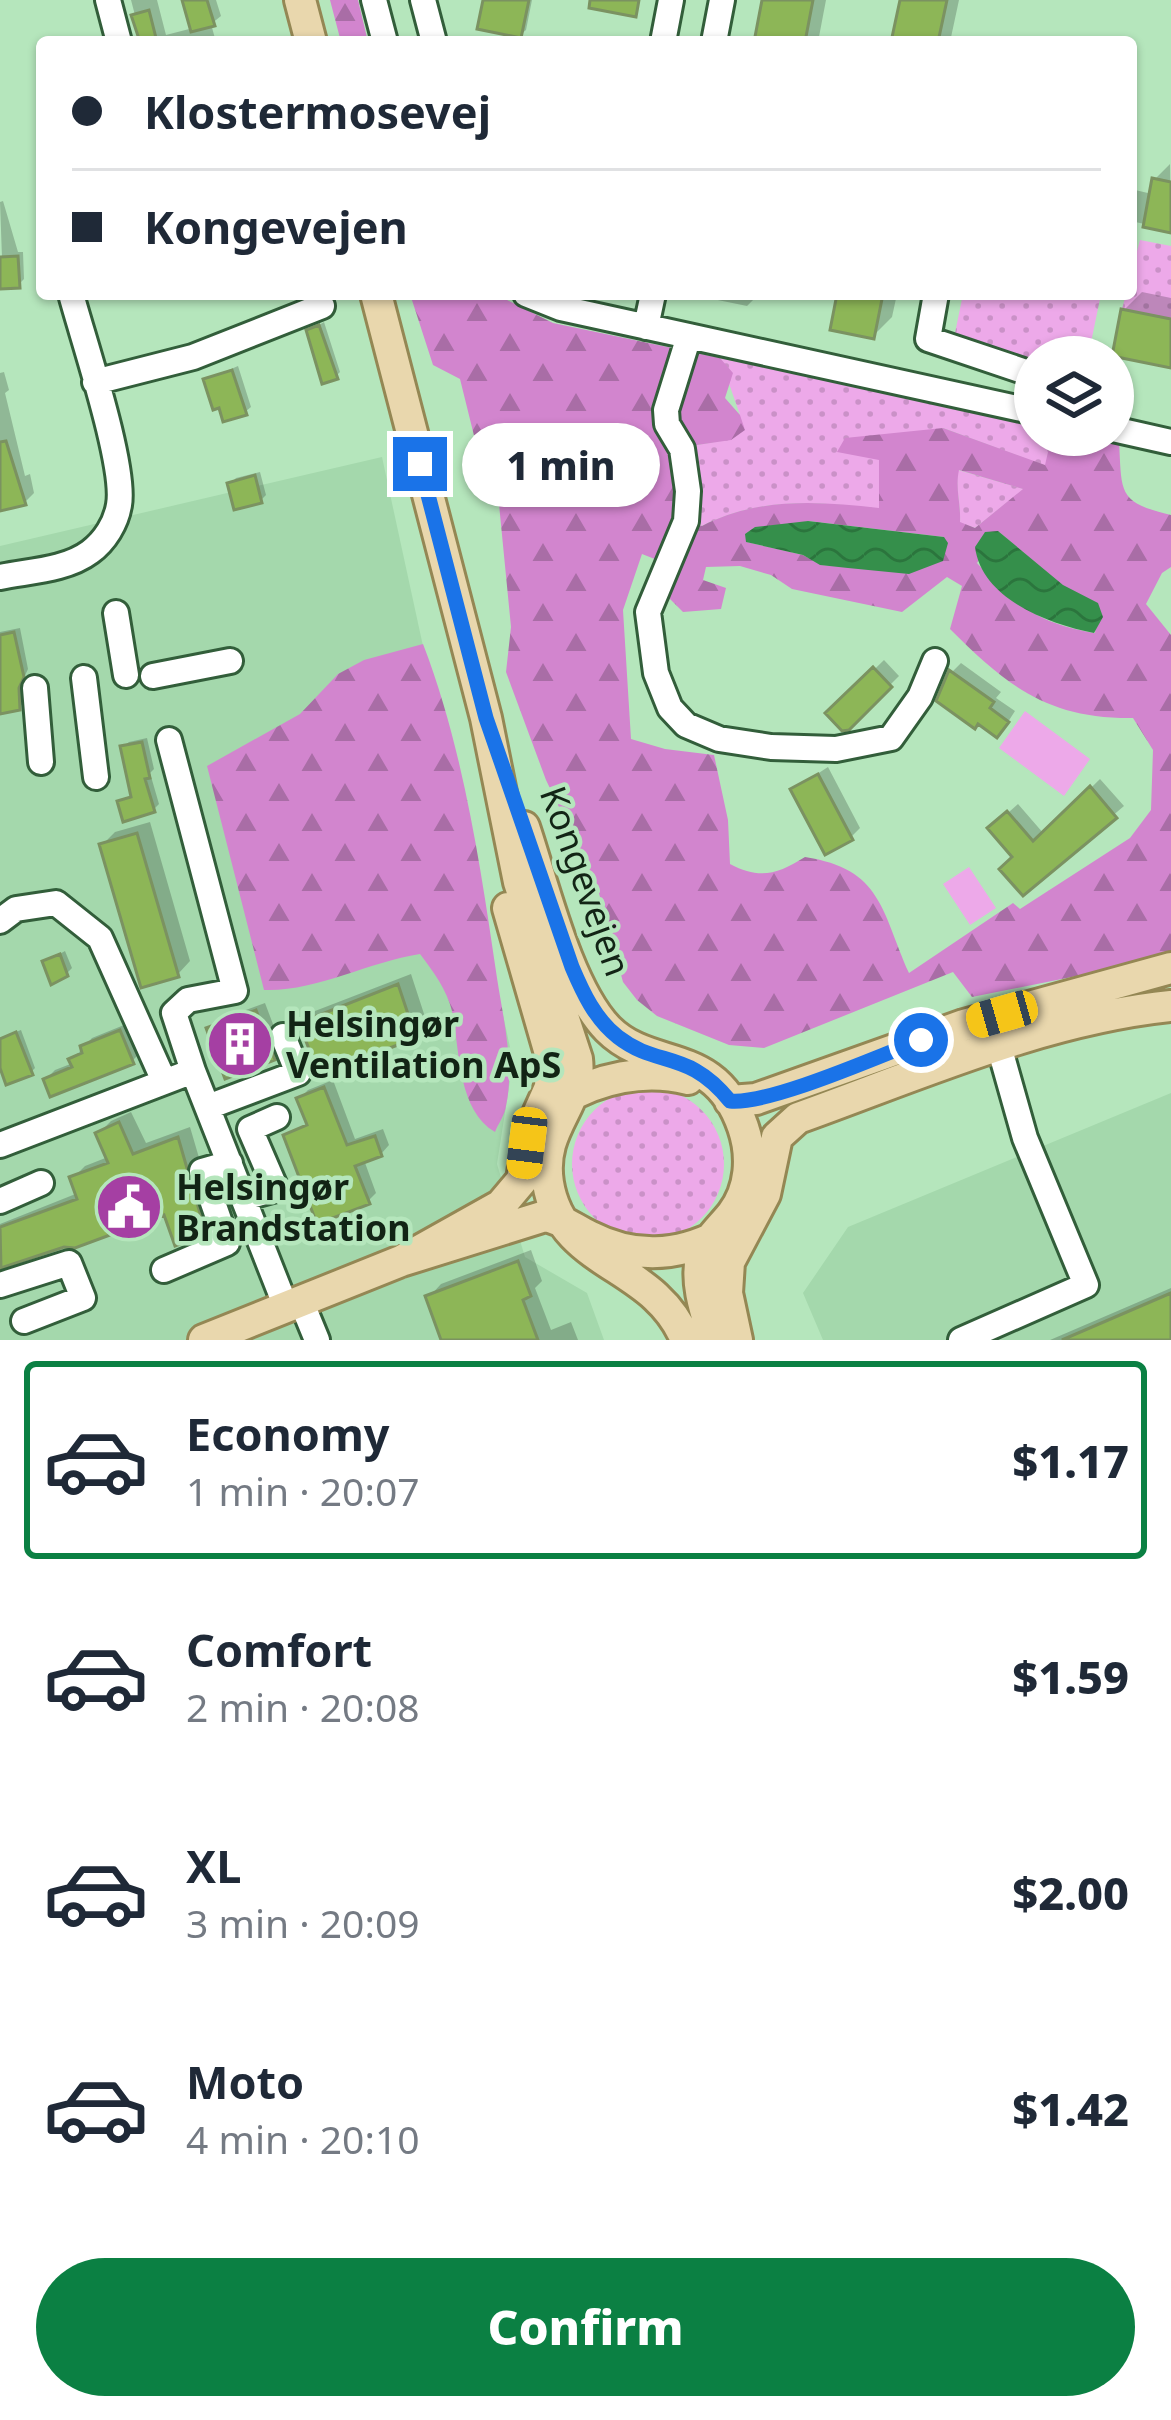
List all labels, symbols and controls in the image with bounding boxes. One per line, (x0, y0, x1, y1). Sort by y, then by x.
text: Klostermosevej (144, 81, 491, 142)
text: Kongevejen (144, 196, 408, 257)
map controls (1014, 336, 1134, 456)
button: layers (1014, 336, 1134, 456)
callout: 1 min (462, 422, 660, 506)
route end (393, 437, 447, 491)
text: 1 min (507, 438, 615, 491)
street label: Kongevejen (529, 779, 643, 983)
car (962, 987, 1042, 1041)
place label: Helsingør Ventilation ApS (286, 999, 561, 1089)
building icon: Helsingør Ventilation ApS (205, 1009, 275, 1079)
route start (894, 1013, 948, 1067)
car (505, 1105, 549, 1181)
place label: Helsingør Brandstation (176, 1162, 411, 1252)
public building icon: Helsingør Brandstation (94, 1172, 164, 1242)
text: Economy (186, 1403, 390, 1464)
icon: car (42, 1406, 150, 1514)
text: $1.17 (1012, 1430, 1129, 1491)
text: 1 min · 20:07 (186, 1464, 420, 1517)
text: Comfort (186, 1619, 372, 1680)
icon: car (42, 1622, 150, 1730)
text: $1.59 (1012, 1646, 1129, 1707)
text: 2 min · 20:08 (186, 1680, 420, 1733)
text: XL (186, 1835, 241, 1896)
icon: car (42, 1838, 150, 1946)
text: $2.00 (1012, 1862, 1129, 1923)
text: 3 min · 20:09 (186, 1896, 420, 1949)
text: Moto (186, 2051, 304, 2112)
icon: car (42, 2054, 150, 2162)
text: $1.42 (1012, 2078, 1129, 2139)
text: 4 min · 20:10 (186, 2112, 420, 2165)
button: Confirm (36, 2258, 1135, 2396)

